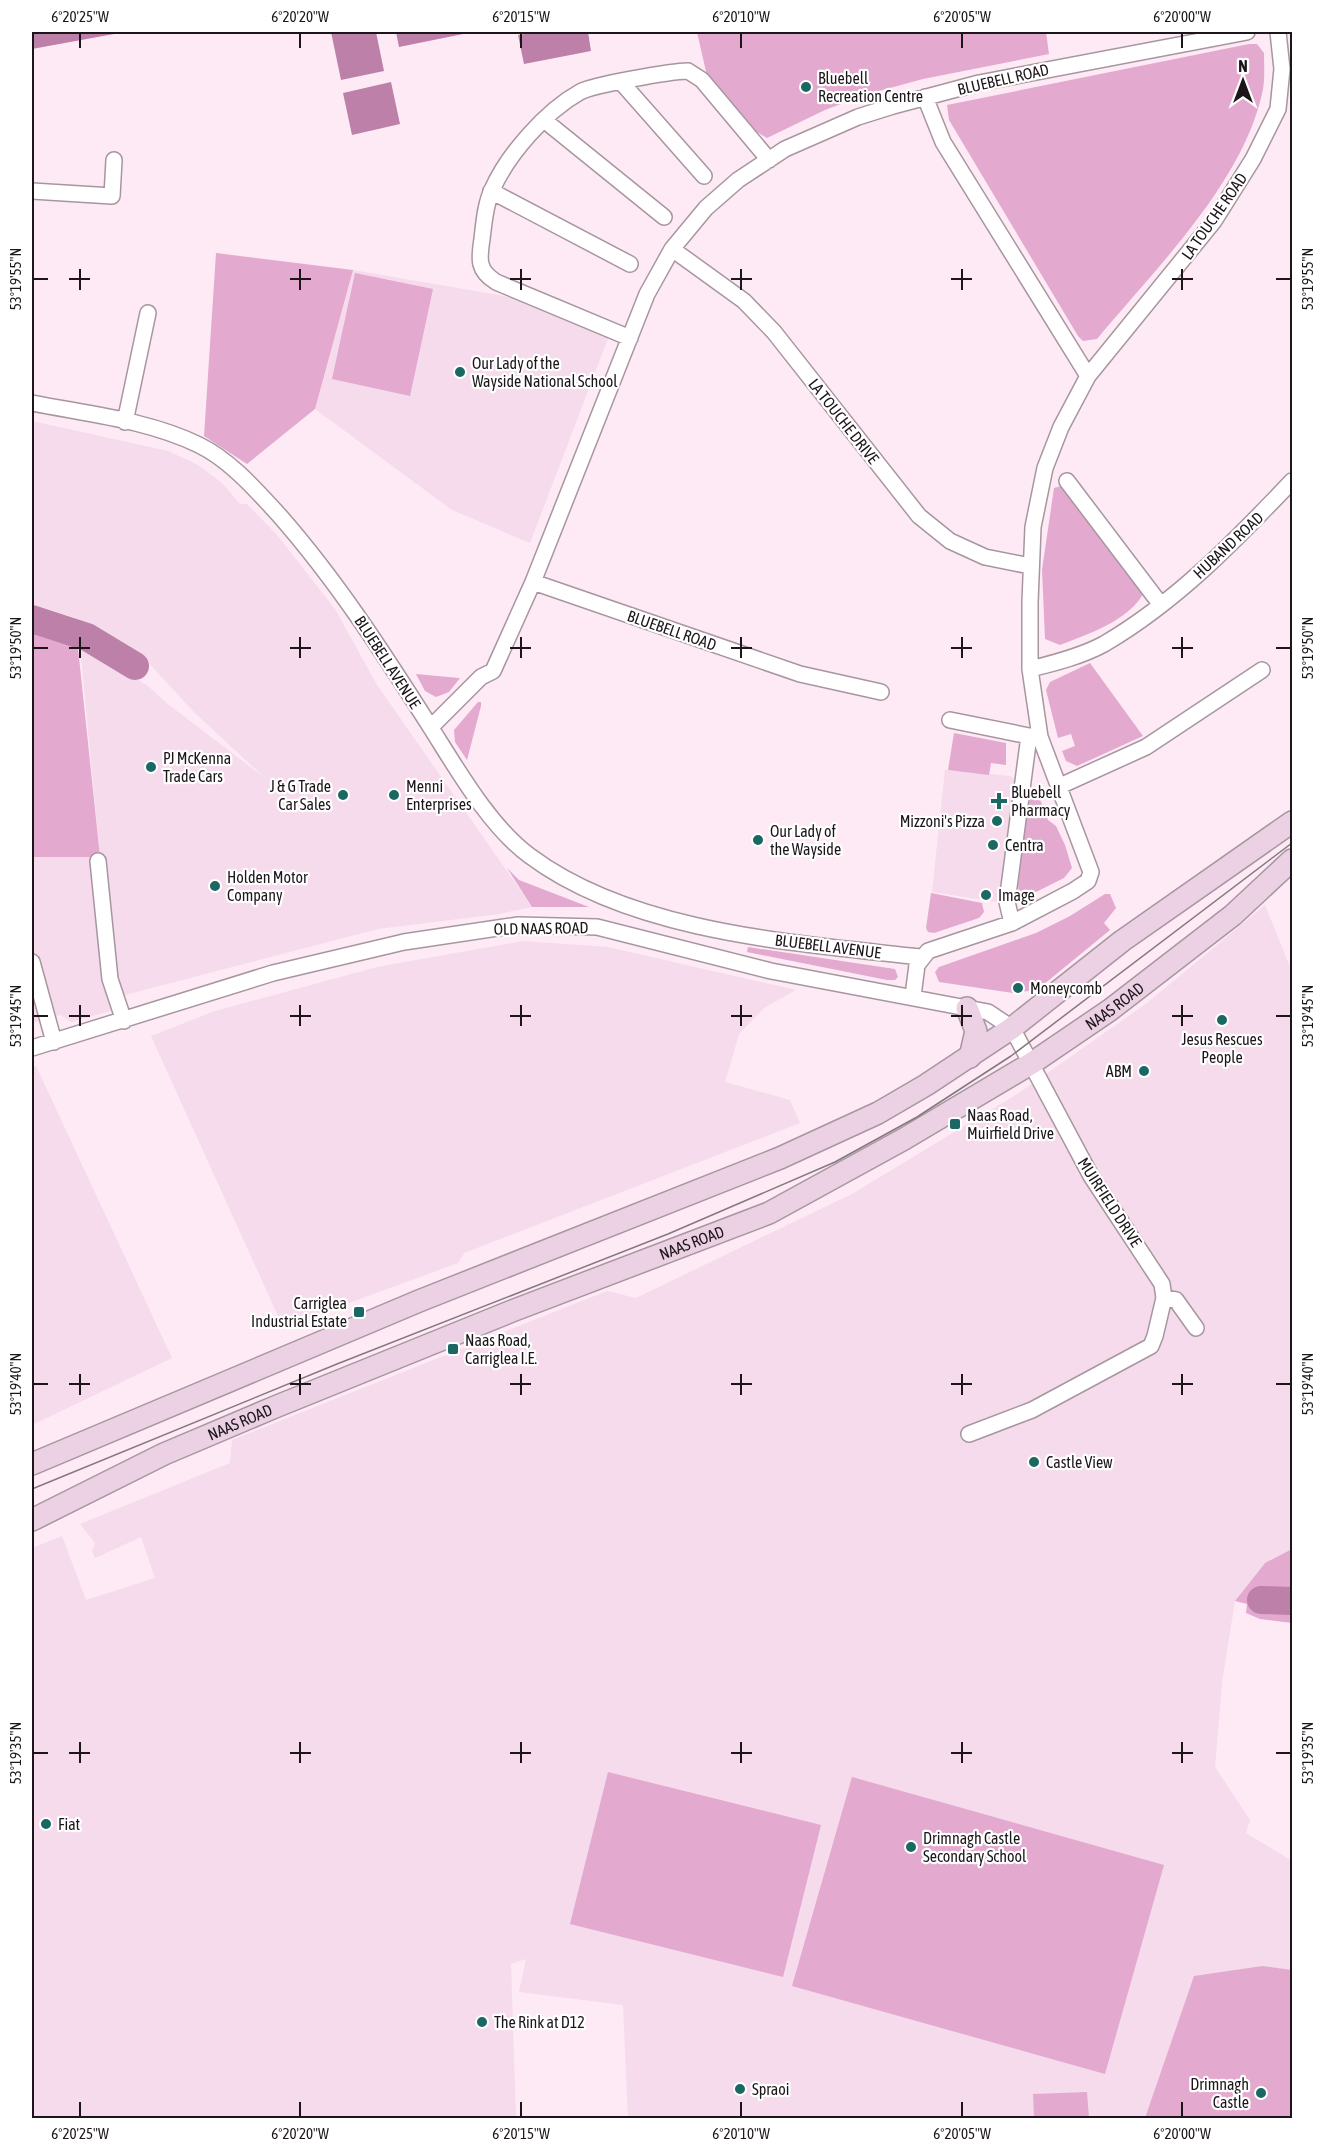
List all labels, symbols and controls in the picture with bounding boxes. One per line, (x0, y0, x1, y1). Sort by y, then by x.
text: 6°20'25"W (51, 8, 109, 25)
text: 6°20'20"W (271, 8, 329, 25)
text: 6°20'15"W (492, 8, 550, 25)
text: 6°20'10"W (712, 8, 770, 25)
text: 6°20'05"W (933, 8, 991, 25)
text: 6°20'00"W (1153, 8, 1211, 25)
north arrow (1213, 51, 1273, 111)
text: N (1238, 57, 1248, 75)
street label: BLUEBELL ROAD (956, 60, 1050, 98)
place label: Bluebell Recreation Centre (818, 69, 923, 105)
marker: Bluebell Recreation Centre (799, 80, 813, 94)
street label: LA TOUCHE ROAD (1178, 169, 1250, 263)
text: 53°19'55"N (7, 248, 24, 310)
text: 53°19'55"N (1299, 248, 1316, 310)
place label: Our Lady of the Wayside National School (472, 354, 618, 391)
marker: Our Lady of the Wayside National School (453, 365, 467, 379)
street label: LA TOUCHE DRIVE (805, 375, 883, 467)
street label: HUBAND ROAD (1189, 508, 1267, 582)
street label: BLUEBELL ROAD (625, 606, 719, 654)
street label: BLUEBELL AVENUE (351, 612, 425, 712)
text: 53°19'50"N (7, 617, 24, 679)
text: 53°19'50"N (1299, 617, 1316, 679)
place label: PJ McKenna Trade Cars (163, 749, 231, 785)
marker: PJ McKenna Trade Cars (144, 760, 158, 774)
place label: J & G Trade Car Sales (270, 777, 331, 813)
place label: Menni Enterprises (406, 777, 472, 814)
place label: Bluebell Pharmacy (1011, 783, 1071, 820)
marker: J & G Trade Car Sales (336, 788, 350, 802)
marker: Menni Enterprises (387, 788, 401, 802)
marker: Bluebell Pharmacy (992, 794, 1006, 808)
place label: Mizzoni's Pizza (900, 812, 985, 830)
marker: Mizzoni's Pizza (990, 814, 1004, 828)
place label: Our Lady of the Wayside (770, 822, 841, 859)
marker: Our Lady of the Wayside (751, 833, 765, 847)
place label: Centra (1005, 836, 1044, 854)
marker: Centra (986, 838, 1000, 852)
place label: Holden Motor Company (227, 868, 308, 905)
marker: Holden Motor Company (208, 879, 222, 893)
place label: Image (998, 886, 1035, 905)
marker: Image (979, 888, 993, 902)
street label: OLD NAAS ROAD (493, 918, 589, 938)
street label: BLUEBELL AVENUE (774, 931, 882, 961)
street label: NAAS ROAD (1082, 978, 1147, 1033)
place label: Moneycomb (1030, 979, 1102, 998)
marker: Moneycomb (1011, 981, 1025, 995)
text: 53°19'45"N (7, 985, 24, 1047)
text: 53°19'45"N (1299, 985, 1316, 1047)
marker: Jesus Rescues People (1215, 1013, 1229, 1027)
place label: Jesus Rescues People (1181, 1030, 1263, 1067)
place label: ABM (1106, 1062, 1132, 1080)
marker: ABM (1137, 1064, 1151, 1078)
place label: Naas Road, Muirfield Drive (967, 1106, 1054, 1142)
marker: Naas Road, Muirfield Drive (948, 1117, 962, 1131)
street label: MUIRFIELD DRIVE (1075, 1154, 1146, 1250)
street label: NAAS ROAD (657, 1222, 727, 1263)
place label: Carriglea Industrial Estate (251, 1294, 347, 1330)
marker: Carriglea Industrial Estate (352, 1305, 366, 1319)
place label: Naas Road, Carriglea I.E. (465, 1331, 537, 1368)
marker: Naas Road, Carriglea I.E. (446, 1342, 460, 1356)
text: 53°19'40"N (7, 1353, 24, 1415)
text: 53°19'40"N (1299, 1353, 1316, 1415)
street label: NAAS ROAD (205, 1400, 275, 1443)
place label: Castle View (1046, 1453, 1113, 1471)
marker: Castle View (1027, 1455, 1041, 1469)
text: 53°19'35"N (7, 1722, 24, 1784)
text: 53°19'35"N (1299, 1722, 1316, 1784)
place label: Fiat (58, 1815, 81, 1833)
marker: Fiat (39, 1817, 53, 1831)
place label: Drimnagh Castle Secondary School (923, 1829, 1027, 1866)
marker: Drimnagh Castle Secondary School (904, 1840, 918, 1854)
place label: The Rink at D12 (494, 2013, 585, 2031)
marker: The Rink at D12 (475, 2015, 489, 2029)
place label: Drimnagh Castle (1190, 2075, 1249, 2111)
place label: Spraoi (752, 2080, 789, 2099)
marker: Spraoi (733, 2082, 747, 2096)
marker: Drimnagh Castle (1254, 2086, 1268, 2100)
text: 6°20'25"W (51, 2125, 109, 2142)
text: 6°20'20"W (271, 2125, 329, 2142)
text: 6°20'15"W (492, 2125, 550, 2142)
text: 6°20'10"W (712, 2125, 770, 2142)
text: 6°20'05"W (933, 2125, 991, 2142)
text: 6°20'00"W (1153, 2125, 1211, 2142)

